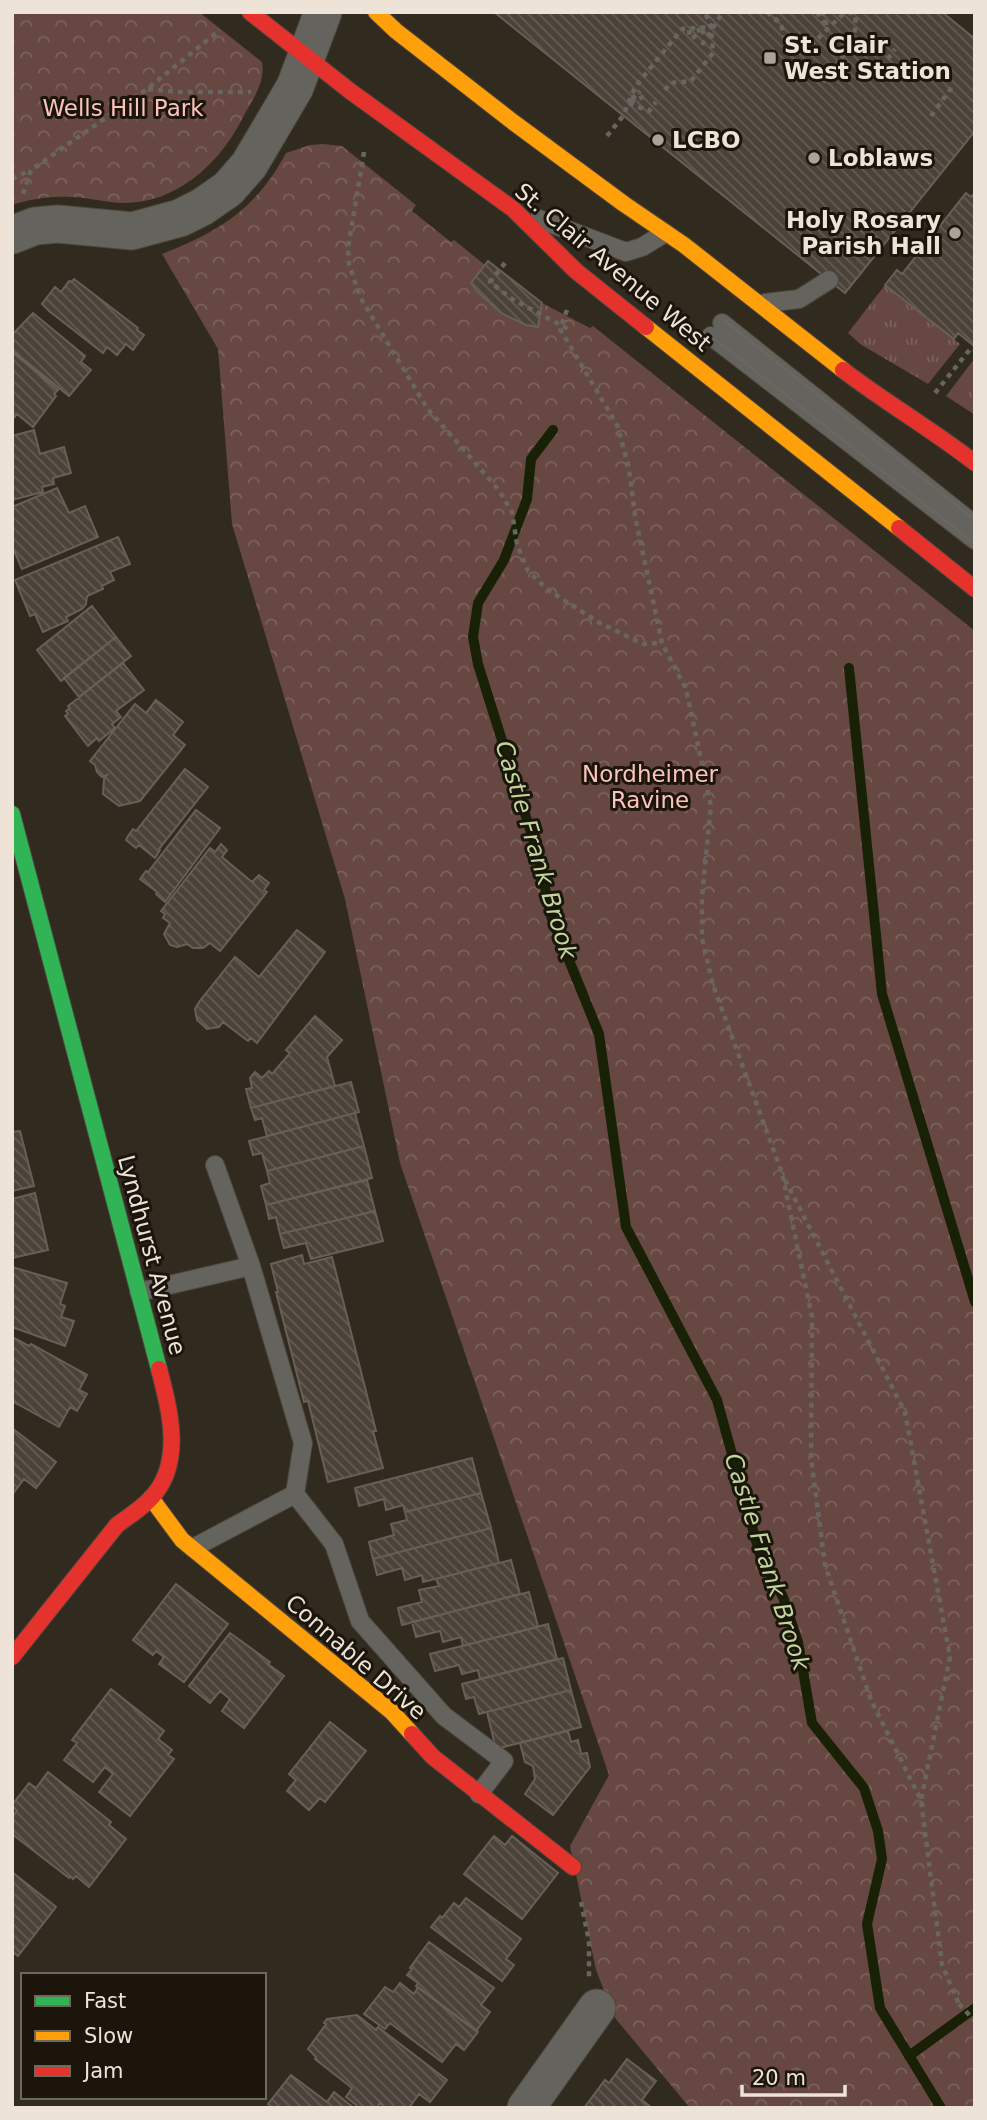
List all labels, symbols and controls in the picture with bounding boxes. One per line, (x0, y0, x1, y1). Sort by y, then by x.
place label: St. Clair West Station (784, 32, 951, 84)
marker: St. Clair West Station (762, 50, 778, 66)
park label: Wells Hill Park (42, 95, 204, 121)
place label: LCBO (672, 127, 741, 153)
marker: LCBO (650, 132, 666, 148)
place label: Loblaws (828, 145, 933, 171)
marker: Loblaws (806, 150, 822, 166)
street label: St. Clair Avenue West (510, 178, 716, 356)
place label: Holy Rosary Parish Hall (786, 207, 941, 259)
marker: Holy Rosary Parish Hall (947, 225, 963, 241)
water label: Castle Frank Brook (489, 737, 583, 964)
park label: Nordheimer Ravine (582, 761, 719, 813)
street label: Lyndhurst Avenue (113, 1152, 191, 1358)
water label: Castle Frank Brook (719, 1450, 816, 1675)
street label: Connable Drive (281, 1589, 431, 1725)
legend (21, 1973, 266, 2099)
text: Fast (84, 1989, 126, 2013)
text: Slow (84, 2024, 133, 2048)
scale bar (742, 2054, 845, 2098)
text: Jam (82, 2059, 124, 2083)
text: 20 m (752, 2066, 806, 2090)

